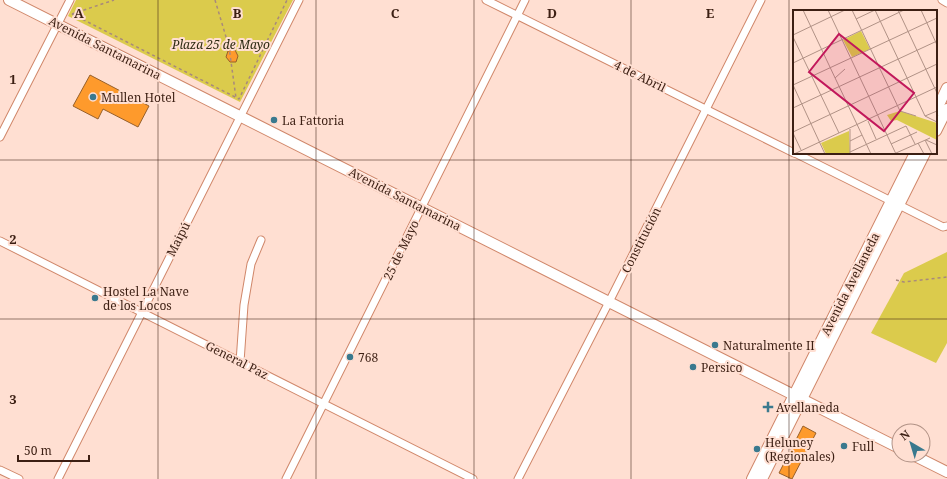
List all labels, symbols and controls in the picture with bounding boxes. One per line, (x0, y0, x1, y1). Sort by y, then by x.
text: B (233, 4, 242, 22)
text: C (391, 4, 400, 22)
text: D (547, 4, 557, 22)
text: E (706, 4, 715, 22)
inset map (793, 10, 937, 154)
street label: Avenida Santamarina (46, 13, 164, 83)
park label: Plaza 25 de Mayo (171, 36, 270, 53)
street label: 4 de Abril (611, 56, 669, 96)
text: 1 (9, 70, 17, 88)
place label: Mullen Hotel (101, 89, 176, 106)
marker: Mullen Hotel (88, 92, 98, 102)
place label: La Fattoria (282, 112, 345, 129)
marker: La Fattoria (269, 115, 279, 125)
street label: Avenida Santamarina (346, 163, 464, 235)
street label: Constitución (617, 204, 665, 276)
street label: 25 de Mayo (379, 217, 423, 283)
street label: Maipú (162, 218, 194, 259)
street label: Avenida Avellaneda (817, 229, 883, 338)
text: 2 (9, 230, 17, 248)
place label: Hostel La Nave de los Locos (103, 283, 189, 314)
marker: Hostel La Nave de los Locos (90, 293, 100, 303)
street label: General Paz (203, 337, 271, 383)
place label: Naturalmente II (723, 337, 815, 354)
marker: Naturalmente II (710, 340, 720, 350)
place label: 768 (358, 349, 378, 366)
marker: 768 (345, 352, 355, 362)
place label: Persico (701, 359, 742, 376)
marker: Persico (688, 362, 698, 372)
text: 3 (9, 390, 17, 408)
place label: Avellaneda (776, 399, 840, 416)
marker: Avellaneda (763, 402, 773, 412)
north arrow (891, 423, 931, 463)
text: N (897, 426, 913, 443)
place label: Heluney (Regionales) (765, 434, 835, 465)
scale bar (18, 437, 89, 463)
place label: Full (852, 438, 874, 455)
marker: Full (839, 441, 849, 451)
text: 50 m (24, 442, 52, 459)
marker: Heluney (Regionales) (752, 444, 762, 454)

